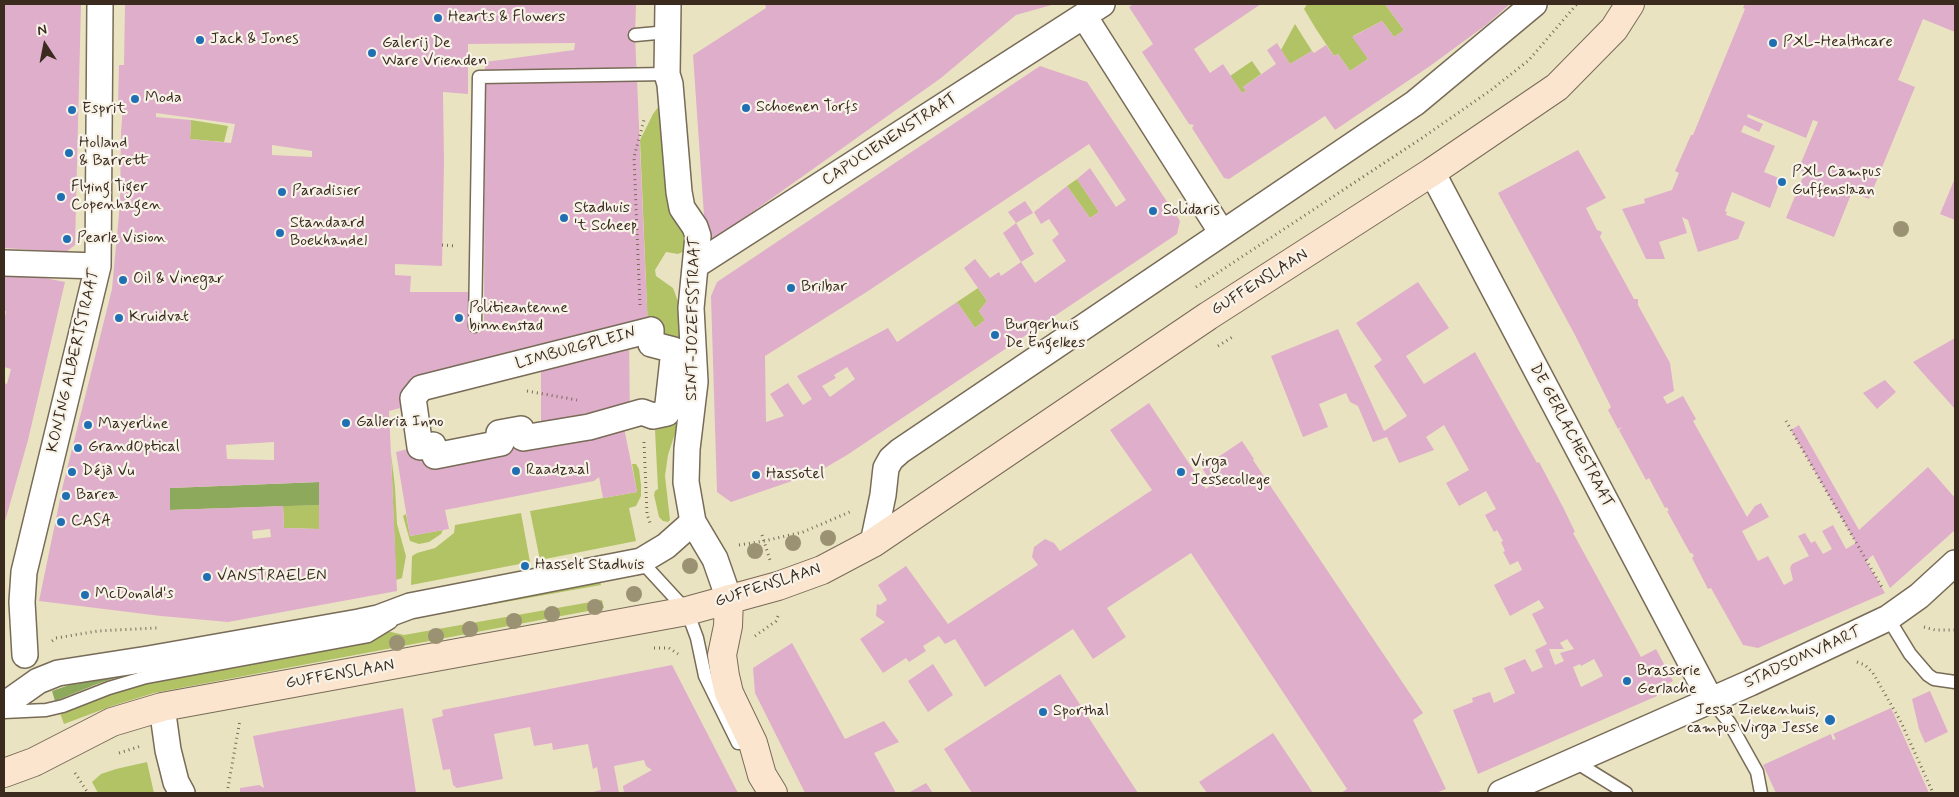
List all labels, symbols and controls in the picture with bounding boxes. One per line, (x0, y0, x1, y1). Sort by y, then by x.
place label: Hearts & Flowers (448, 8, 565, 28)
marker: Hearts & Flowers (432, 12, 444, 24)
north arrow (20, 20, 70, 70)
text: N (36, 21, 48, 40)
place label: Jack & Jones (210, 30, 298, 50)
place label: PXL-Healthcare (1783, 33, 1893, 53)
marker: Jack & Jones (194, 34, 206, 46)
place label: Galerij De Ware Vrienden (382, 34, 487, 72)
marker: PXL-Healthcare (1767, 37, 1779, 49)
marker: Galerij De Ware Vrienden (366, 47, 378, 59)
place label: Moda (145, 89, 182, 109)
street label: CAPUCIENENSTRAAT (819, 89, 961, 191)
marker: Moda (129, 93, 141, 105)
place label: Schoenen Torfs (756, 98, 858, 118)
place label: Esprit (82, 100, 126, 120)
marker: Schoenen Torfs (740, 102, 752, 114)
marker: Esprit (66, 104, 78, 116)
place label: Holland & Barrett (79, 134, 149, 172)
marker: Holland & Barrett (63, 147, 75, 159)
place label: PXL Campus Guffenslaan (1792, 163, 1881, 201)
marker: PXL Campus Guffenslaan (1776, 176, 1788, 188)
place label: Flying Tiger Copenhagen (71, 178, 161, 216)
place label: Paradisier (292, 182, 360, 202)
marker: Paradisier (276, 186, 288, 198)
marker: Flying Tiger Copenhagen (55, 191, 67, 203)
place label: Stadhuis 't Scheep (574, 199, 637, 237)
place label: Solidaris (1163, 201, 1220, 221)
marker: Solidaris (1147, 205, 1159, 217)
marker: Stadhuis 't Scheep (558, 212, 570, 224)
place label: Standaard Boekhandel (290, 214, 367, 252)
marker: Standaard Boekhandel (274, 227, 286, 239)
place label: Pearle Vision (77, 229, 166, 249)
marker: Pearle Vision (61, 233, 73, 245)
street label: SINT-JOZEFSSTRAAT (683, 237, 705, 401)
street label: GUFFENSLAAN (1208, 246, 1312, 320)
street label: KONING ALBERTSTRAAT (44, 268, 104, 454)
place label: Oil & Vinegar (133, 270, 224, 290)
marker: Oil & Vinegar (117, 274, 129, 286)
place label: Brilbar (801, 278, 847, 298)
marker: Brilbar (785, 282, 797, 294)
place label: Politieantenne binnenstad (469, 299, 568, 337)
place label: Kruidvat (129, 308, 189, 328)
marker: Kruidvat (113, 312, 125, 324)
marker: Politieantenne binnenstad (453, 312, 465, 324)
place label: Burgerhuis De Engelkes (1005, 316, 1085, 354)
street label: LIMBURGPLEIN (514, 324, 638, 374)
marker: Burgerhuis De Engelkes (989, 329, 1001, 341)
street label: DE GERLACHESTRAAT (1525, 361, 1617, 511)
place label: Galleria Inno (356, 413, 444, 433)
place label: Mayerline (98, 415, 168, 435)
marker: Galleria Inno (340, 417, 352, 429)
marker: Mayerline (82, 419, 94, 431)
place label: GrandOptical (88, 438, 180, 458)
marker: GrandOptical (72, 442, 84, 454)
place label: Virga Jessecollege (1191, 453, 1270, 491)
place label: Raadzaal (526, 461, 589, 481)
place label: Déjà Vu (82, 462, 135, 482)
marker: Raadzaal (510, 465, 522, 477)
place label: Hassotel (766, 465, 824, 485)
marker: Déjà Vu (66, 466, 78, 478)
marker: Virga Jessecollege (1175, 466, 1187, 478)
marker: Hassotel (750, 469, 762, 481)
place label: Barea (76, 486, 118, 506)
marker: Barea (60, 490, 72, 502)
place label: CASA (71, 512, 111, 532)
marker: CASA (55, 516, 67, 528)
place label: Hasselt Stadhuis (535, 556, 645, 576)
marker: Hasselt Stadhuis (519, 560, 531, 572)
street label: GUFFENSLAAN (713, 560, 823, 612)
place label: VANSTRAELEN (217, 567, 327, 587)
marker: VANSTRAELEN (201, 571, 213, 583)
place label: McDonald's (95, 585, 174, 605)
marker: McDonald's (79, 589, 91, 601)
street label: STADSOMVAART (1742, 623, 1864, 693)
street label: GUFFENSLAAN (284, 656, 396, 694)
place label: Brasserie Gerlache (1637, 662, 1701, 700)
marker: Brasserie Gerlache (1621, 675, 1633, 687)
place label: Jessa Ziekenhuis, campus Virga Jesse (1687, 701, 1819, 739)
place label: Sporthal (1053, 702, 1109, 722)
marker: Sporthal (1037, 706, 1049, 718)
marker: Jessa Ziekenhuis, campus Virga Jesse (1823, 713, 1837, 727)

